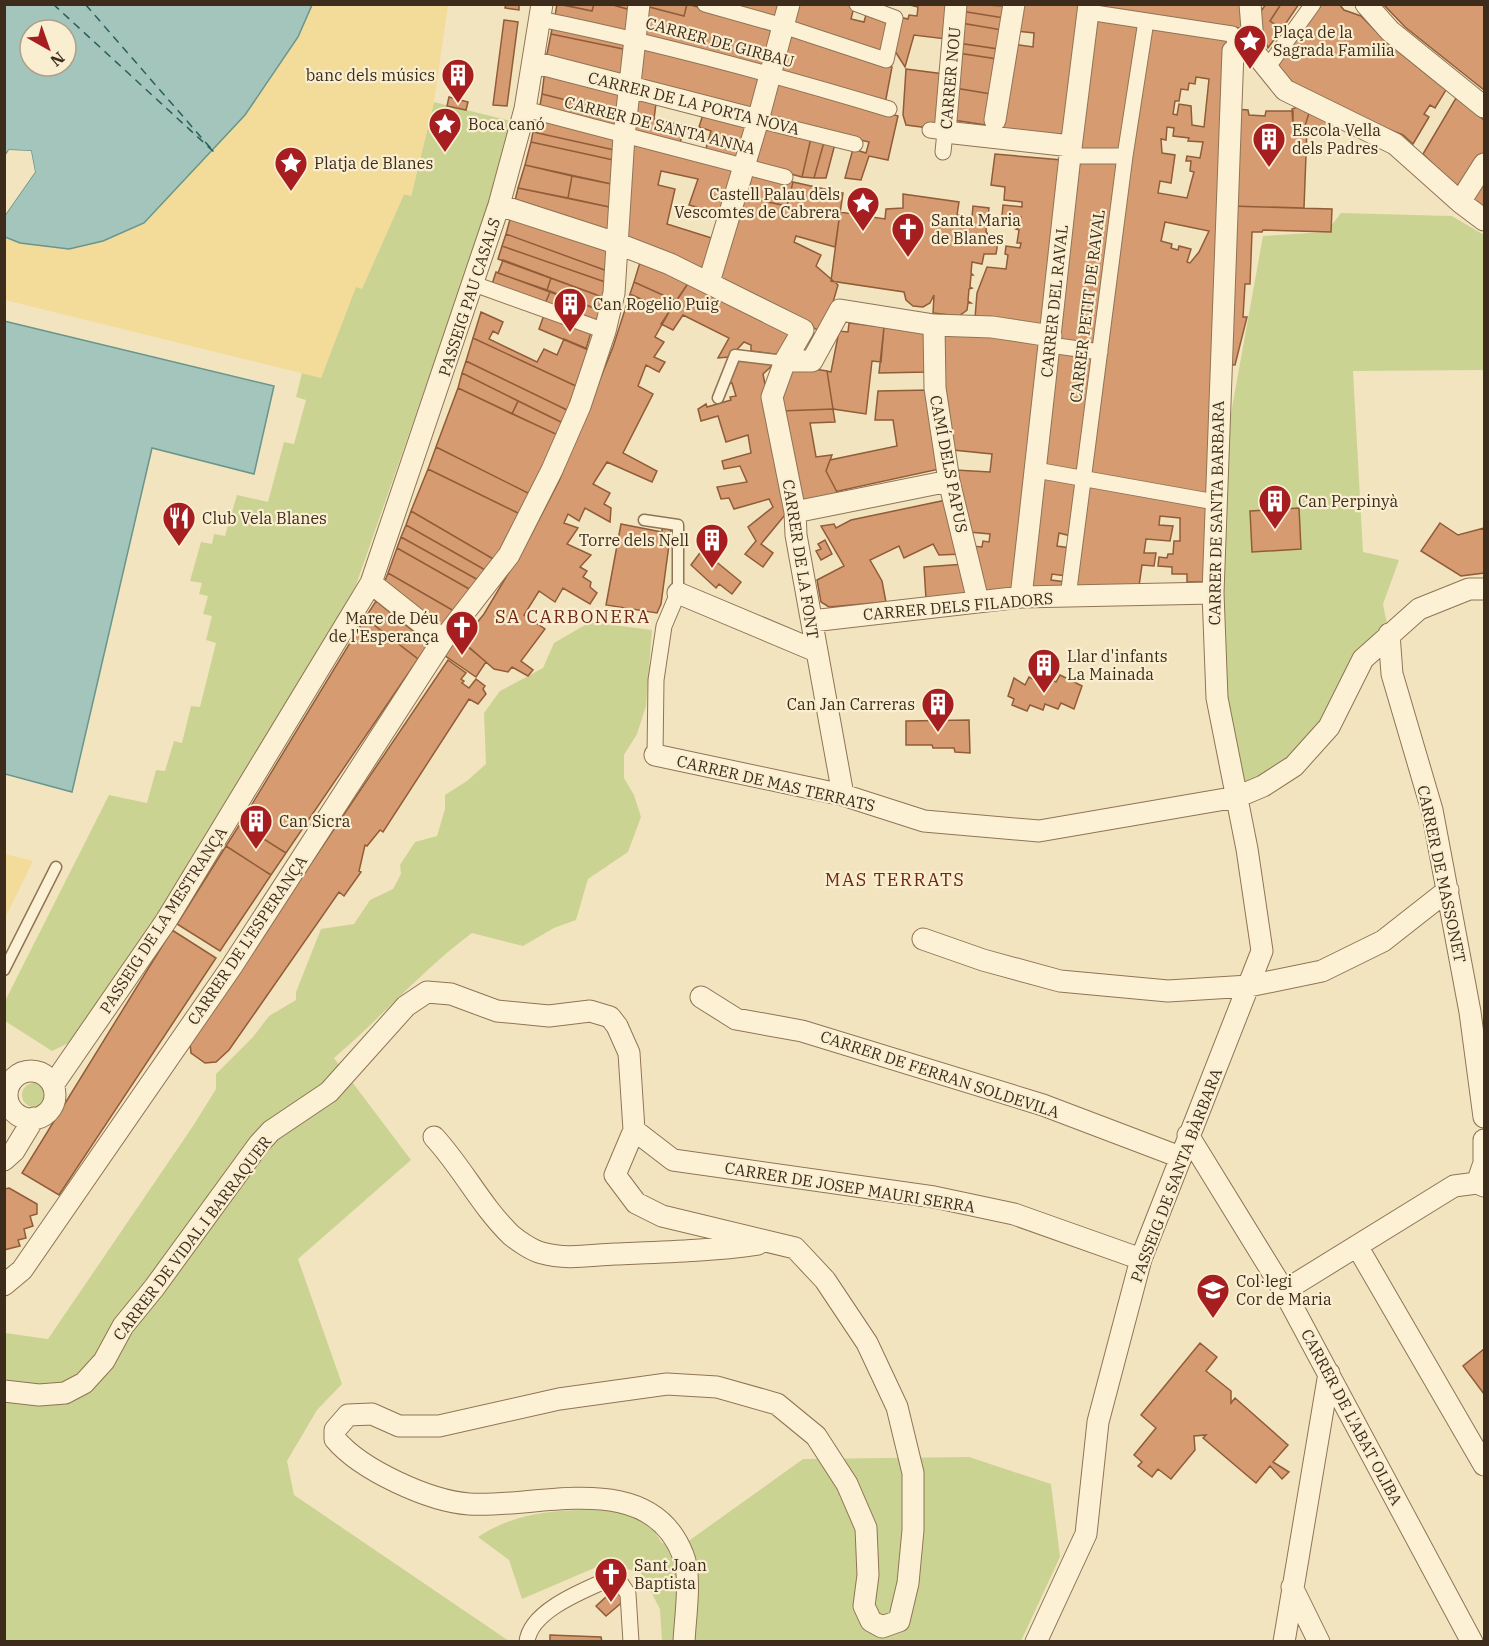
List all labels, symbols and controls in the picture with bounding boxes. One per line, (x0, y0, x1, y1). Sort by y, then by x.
street label: CARRER DE GIRBAU (643, 13, 797, 72)
north arrow (18, 18, 78, 78)
place label: Plaça de la Sagrada Familia (1273, 22, 1395, 60)
place icon: Plaça de la Sagrada Familia (1232, 23, 1268, 70)
street label: CARRER NOU (936, 26, 964, 130)
text: N (46, 48, 69, 71)
building icon: banc dels músics (440, 57, 476, 104)
place label: banc dels músics (306, 65, 435, 85)
street label: CARRER DE LA PORTA NOVA (586, 67, 802, 139)
street label: CARRER DE SANTA ANNA (562, 92, 758, 158)
place icon: Boca canó (427, 106, 463, 153)
place label: Boca canó (468, 114, 545, 134)
place label: Escola Vella dels Padres (1292, 120, 1381, 158)
building icon: Escola Vella dels Padres (1251, 121, 1287, 168)
place icon: Platja de Blanes (273, 145, 309, 192)
place label: Platja de Blanes (314, 153, 433, 173)
place label: Castell Palau dels Vescomtes de Cabrera (674, 184, 840, 222)
place icon: Castell Palau dels Vescomtes de Cabrera (845, 185, 881, 232)
street label: CARRER PETIT DE RAVAL (1065, 208, 1109, 404)
place label: Santa Maria de Blanes (931, 210, 1021, 248)
church icon: Santa Maria de Blanes (890, 211, 926, 258)
street label: PASSEIG PAU CASALS (434, 215, 504, 379)
street label: CARRER DEL RAVAL (1036, 224, 1072, 378)
building icon: Can Rogelio Puig (552, 286, 588, 333)
place label: Can Rogelio Puig (593, 294, 719, 314)
street label: CAMÍ DELS PAPUS (926, 393, 973, 535)
street label: CARRER DE SANTA BARBARA (1204, 400, 1228, 626)
street label: CARRER DE LA FONT (779, 478, 823, 640)
building icon: Can Perpinyà (1257, 483, 1293, 530)
place label: Can Perpinyà (1298, 491, 1398, 511)
restaurant icon: Club Vela Blanes (161, 500, 197, 547)
place label: Club Vela Blanes (202, 508, 327, 528)
building icon: Torre dels Nell (694, 522, 730, 569)
place label: Torre dels Nell (579, 530, 689, 550)
street label: CARRER DELS FILADORS (862, 588, 1054, 624)
district label: SA CARBONERA (495, 605, 651, 628)
place label: Mare de Déu de l'Esperança (329, 608, 439, 646)
church icon: Mare de Déu de l'Esperança (444, 609, 480, 656)
place label: Llar d'infants La Mainada (1067, 646, 1168, 684)
building icon: Llar d'infants La Mainada (1026, 647, 1062, 694)
building icon: Can Jan Carreras (920, 686, 956, 733)
place label: Can Jan Carreras (787, 694, 915, 714)
street label: CARRER DE MAS TERRATS (675, 750, 877, 816)
street label: CARRER DE MASSONET (1413, 783, 1471, 965)
building icon: Can Sicra (238, 803, 274, 850)
place label: Can Sicra (279, 811, 351, 831)
street label: PASSEIG DE LA MESTRANÇA (95, 823, 231, 1017)
street label: CARRER DE L'ESPERANÇA (183, 851, 311, 1029)
district label: MAS TERRATS (825, 868, 965, 891)
street label: CARRER DE FERRAN SOLDEVILA (818, 1026, 1062, 1122)
street label: PASSEIG DE SANTA BÀRBARA (1125, 1065, 1226, 1285)
street label: CARRER DE VIDAL I BARRAQUER (108, 1132, 276, 1344)
street label: CARRER DE JOSEP MAURI SERRA (723, 1157, 977, 1217)
place label: Col·legi Cor de Maria (1236, 1271, 1332, 1309)
school or university icon: Col·legi Cor de Maria (1195, 1272, 1231, 1319)
street label: CARRER DE L'ABAT OLIBA (1297, 1325, 1407, 1509)
place label: Sant Joan Baptista (634, 1555, 707, 1593)
church icon: Sant Joan Baptista (593, 1556, 629, 1603)

